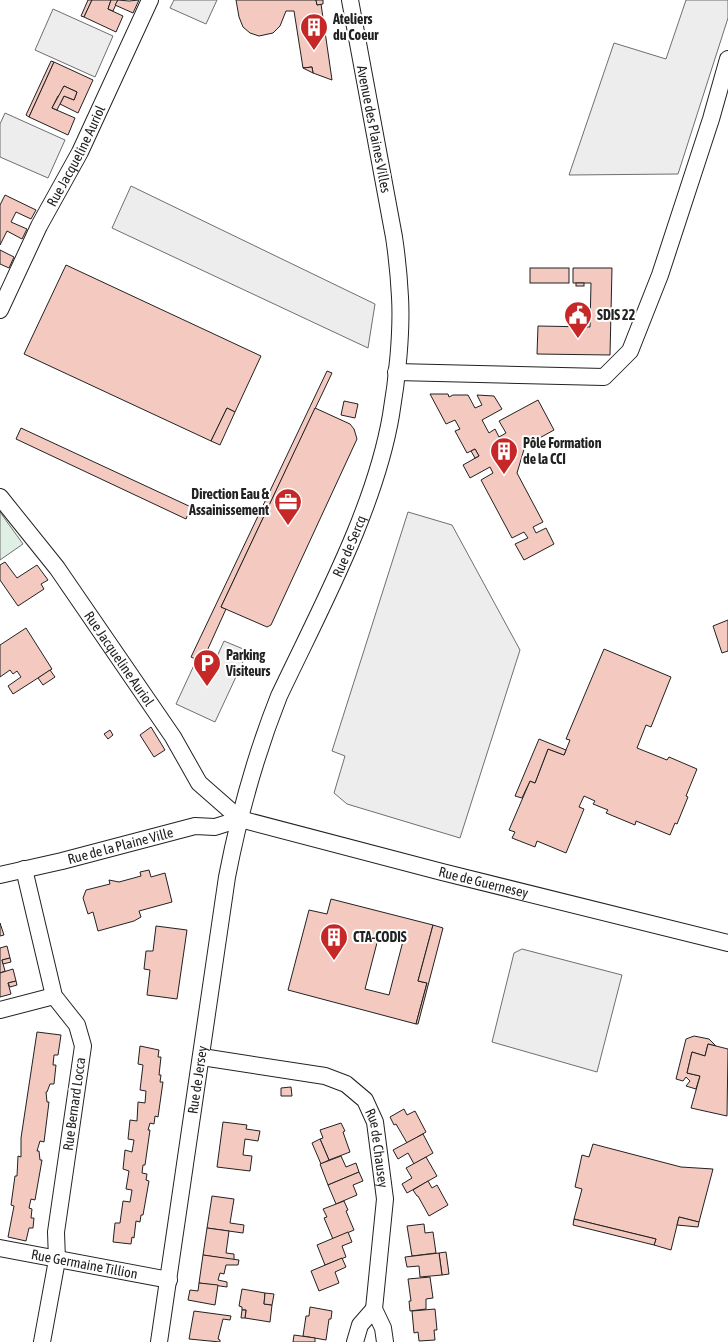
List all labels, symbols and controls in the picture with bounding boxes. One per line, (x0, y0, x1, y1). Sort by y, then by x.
place label: Ateliers du Coeur (332, 11, 379, 43)
building icon: Ateliers du Coeur (299, 12, 329, 51)
street label: Avenue des Plaines Villes (354, 64, 394, 194)
street label: Rue Jacqueline Auriol (43, 103, 108, 209)
public building icon: SDIS 22 (563, 300, 593, 339)
place label: SDIS 22 (597, 307, 636, 323)
place label: Pôle Formation de la CCI (523, 435, 602, 467)
building icon: Pôle Formation de la CCI (489, 436, 519, 475)
place label: Direction Eau & Assainissement (188, 486, 270, 518)
office icon: Direction Eau & Assainissement (273, 487, 303, 526)
street label: Rue de Sercq (329, 513, 369, 579)
street label: Rue Jacqueline Auriol (81, 608, 157, 709)
place label: Parking Visiteurs (225, 647, 270, 679)
parking icon: Parking Visiteurs (192, 648, 222, 687)
street label: Rue de la Plaine Ville (66, 824, 175, 867)
street label: Rue de Guernesey (437, 863, 530, 901)
building icon: CTA-CODIS (319, 922, 349, 961)
place label: CTA-CODIS (353, 929, 407, 945)
street label: Rue de Jersey (184, 1044, 210, 1115)
street label: Rue Bernard Locca (60, 1056, 88, 1152)
street label: Rue de Chausey (362, 1106, 391, 1189)
street label: Rue Germaine Tillion (30, 1246, 139, 1282)

